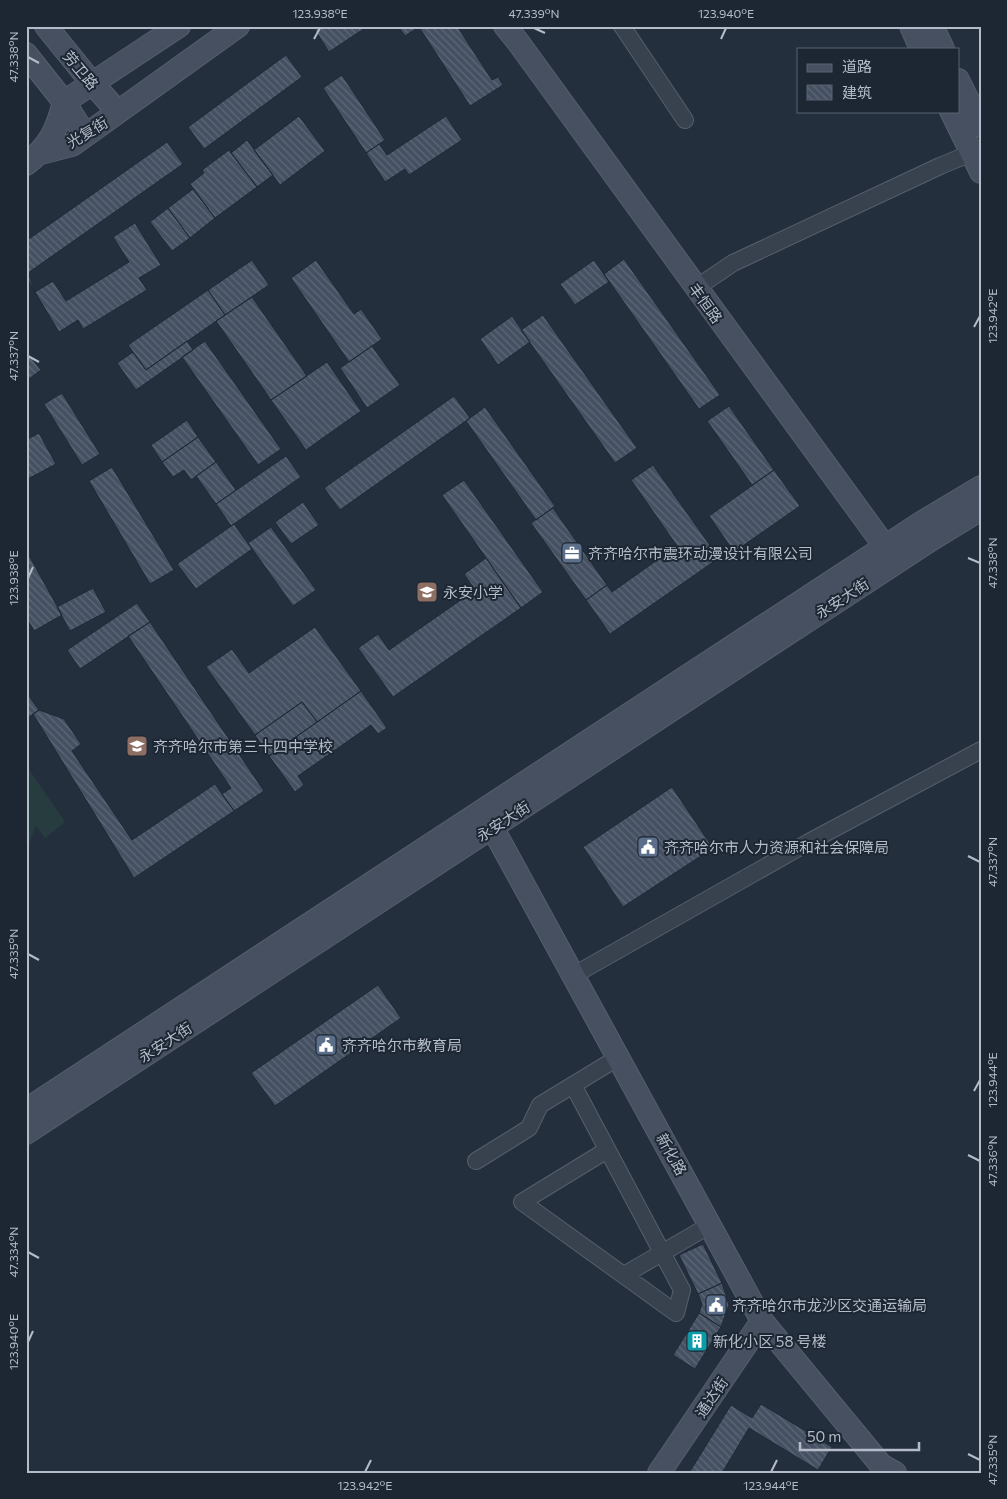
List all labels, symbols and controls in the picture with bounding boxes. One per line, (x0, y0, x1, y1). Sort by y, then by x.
text: 123.938°E (292, 6, 348, 20)
text: 47.339°N (509, 6, 559, 20)
text: 123.940°E (698, 6, 754, 20)
text: 47.338°N (6, 32, 20, 82)
street label: 劳卫路 (60, 47, 102, 93)
legend (797, 48, 960, 112)
text: 道路 (842, 57, 872, 75)
text: 建筑 (842, 83, 872, 101)
street label: 光复街 (63, 113, 111, 151)
street label: 丰恒路 (685, 280, 727, 326)
text: 123.942°E (985, 289, 999, 343)
text: 47.337°N (6, 331, 20, 381)
text: 47.338°N (985, 538, 999, 588)
office icon: 齐齐哈尔市震环动漫设计有限公司 (560, 541, 584, 565)
place label: 齐齐哈尔市震环动漫设计有限公司 (588, 544, 813, 562)
text: 123.938°E (6, 550, 20, 606)
street label: 永安大街 (812, 574, 872, 622)
school or university icon: 永安小学 (415, 580, 439, 604)
place label: 永安小学 (443, 583, 503, 601)
school or university icon: 齐齐哈尔市第三十四中学校 (125, 734, 149, 758)
place label: 齐齐哈尔市第三十四中学校 (153, 737, 333, 755)
street label: 永安大街 (473, 797, 533, 845)
public building icon: 齐齐哈尔市人力资源和社会保障局 (636, 835, 660, 859)
text: 47.337°N (985, 837, 999, 887)
place label: 齐齐哈尔市人力资源和社会保障局 (664, 838, 889, 856)
text: 47.335°N (6, 929, 20, 979)
street label: 永安大街 (135, 1018, 195, 1066)
public building icon: 齐齐哈尔市教育局 (314, 1033, 338, 1057)
place label: 齐齐哈尔市教育局 (342, 1036, 462, 1054)
text: 123.944°E (985, 1052, 999, 1108)
street label: 新化路 (653, 1130, 691, 1178)
text: 47.336°N (985, 1136, 999, 1186)
text: 47.334°N (6, 1227, 20, 1277)
public building icon: 齐齐哈尔市龙沙区交通运输局 (704, 1293, 728, 1317)
place label: 齐齐哈尔市龙沙区交通运输局 (732, 1296, 927, 1314)
text: 123.940°E (6, 1314, 20, 1370)
building icon: 新化小区 58 号楼 (685, 1329, 709, 1353)
place label: 新化小区 58 号楼 (713, 1332, 826, 1350)
street label: 通达街 (691, 1373, 731, 1421)
scale bar (800, 1419, 918, 1451)
text: 50 m (807, 1427, 841, 1445)
text: 47.335°N (985, 1435, 999, 1485)
text: 123.942°E (338, 1478, 392, 1492)
text: 123.944°E (743, 1478, 799, 1492)

